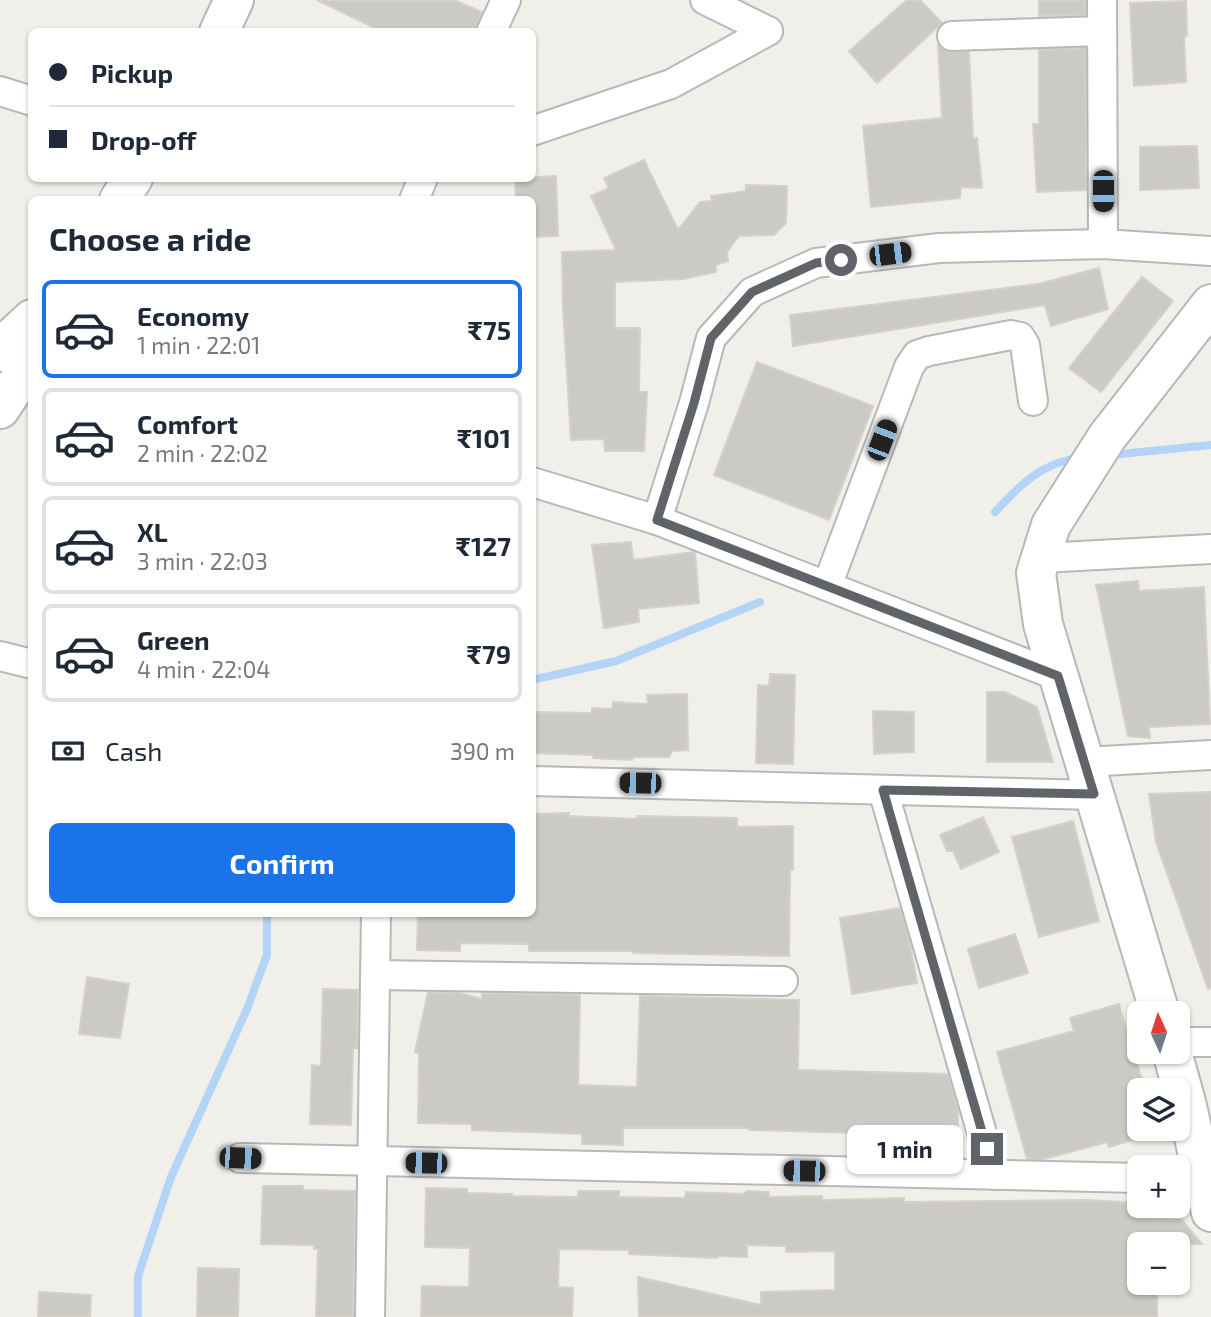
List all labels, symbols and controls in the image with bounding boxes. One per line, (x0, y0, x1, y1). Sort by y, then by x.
text: Pickup (91, 57, 173, 88)
text: Drop-off (91, 124, 196, 155)
car (1093, 170, 1114, 212)
text: Choose a ride (49, 219, 252, 257)
car (868, 241, 913, 267)
route start (825, 244, 857, 276)
icon: car (53, 298, 116, 361)
text: Economy (137, 300, 249, 331)
text: ₹75 (468, 314, 511, 345)
text: 1 min · 22:01 (137, 331, 261, 359)
icon: car (53, 406, 116, 469)
text: Comfort (137, 408, 238, 439)
car (865, 417, 900, 463)
text: ₹101 (457, 422, 511, 453)
text: 2 min · 22:02 (137, 439, 268, 467)
icon: car (53, 514, 116, 577)
text: XL (137, 516, 168, 547)
text: ₹127 (456, 530, 511, 561)
text: 3 min · 22:03 (137, 547, 268, 575)
icon: car (53, 622, 116, 685)
text: Green (137, 624, 210, 655)
text: ₹79 (467, 638, 511, 669)
text: 4 min · 22:04 (137, 655, 270, 683)
icon: cash (49, 732, 87, 770)
text: Cash (105, 735, 162, 766)
text: 390 m (450, 737, 515, 765)
car (619, 772, 662, 794)
button: Confirm (49, 823, 515, 903)
north arrow (1127, 1001, 1190, 1064)
map controls (1127, 1001, 1190, 1295)
button: layers (1127, 1078, 1190, 1141)
callout: 1 min (847, 1124, 962, 1174)
route end (971, 1133, 1003, 1165)
text: 1 min (877, 1135, 933, 1163)
car (219, 1147, 262, 1169)
car (405, 1152, 448, 1174)
button: + (1127, 1155, 1190, 1218)
car (783, 1160, 826, 1182)
button: − (1127, 1232, 1190, 1295)

